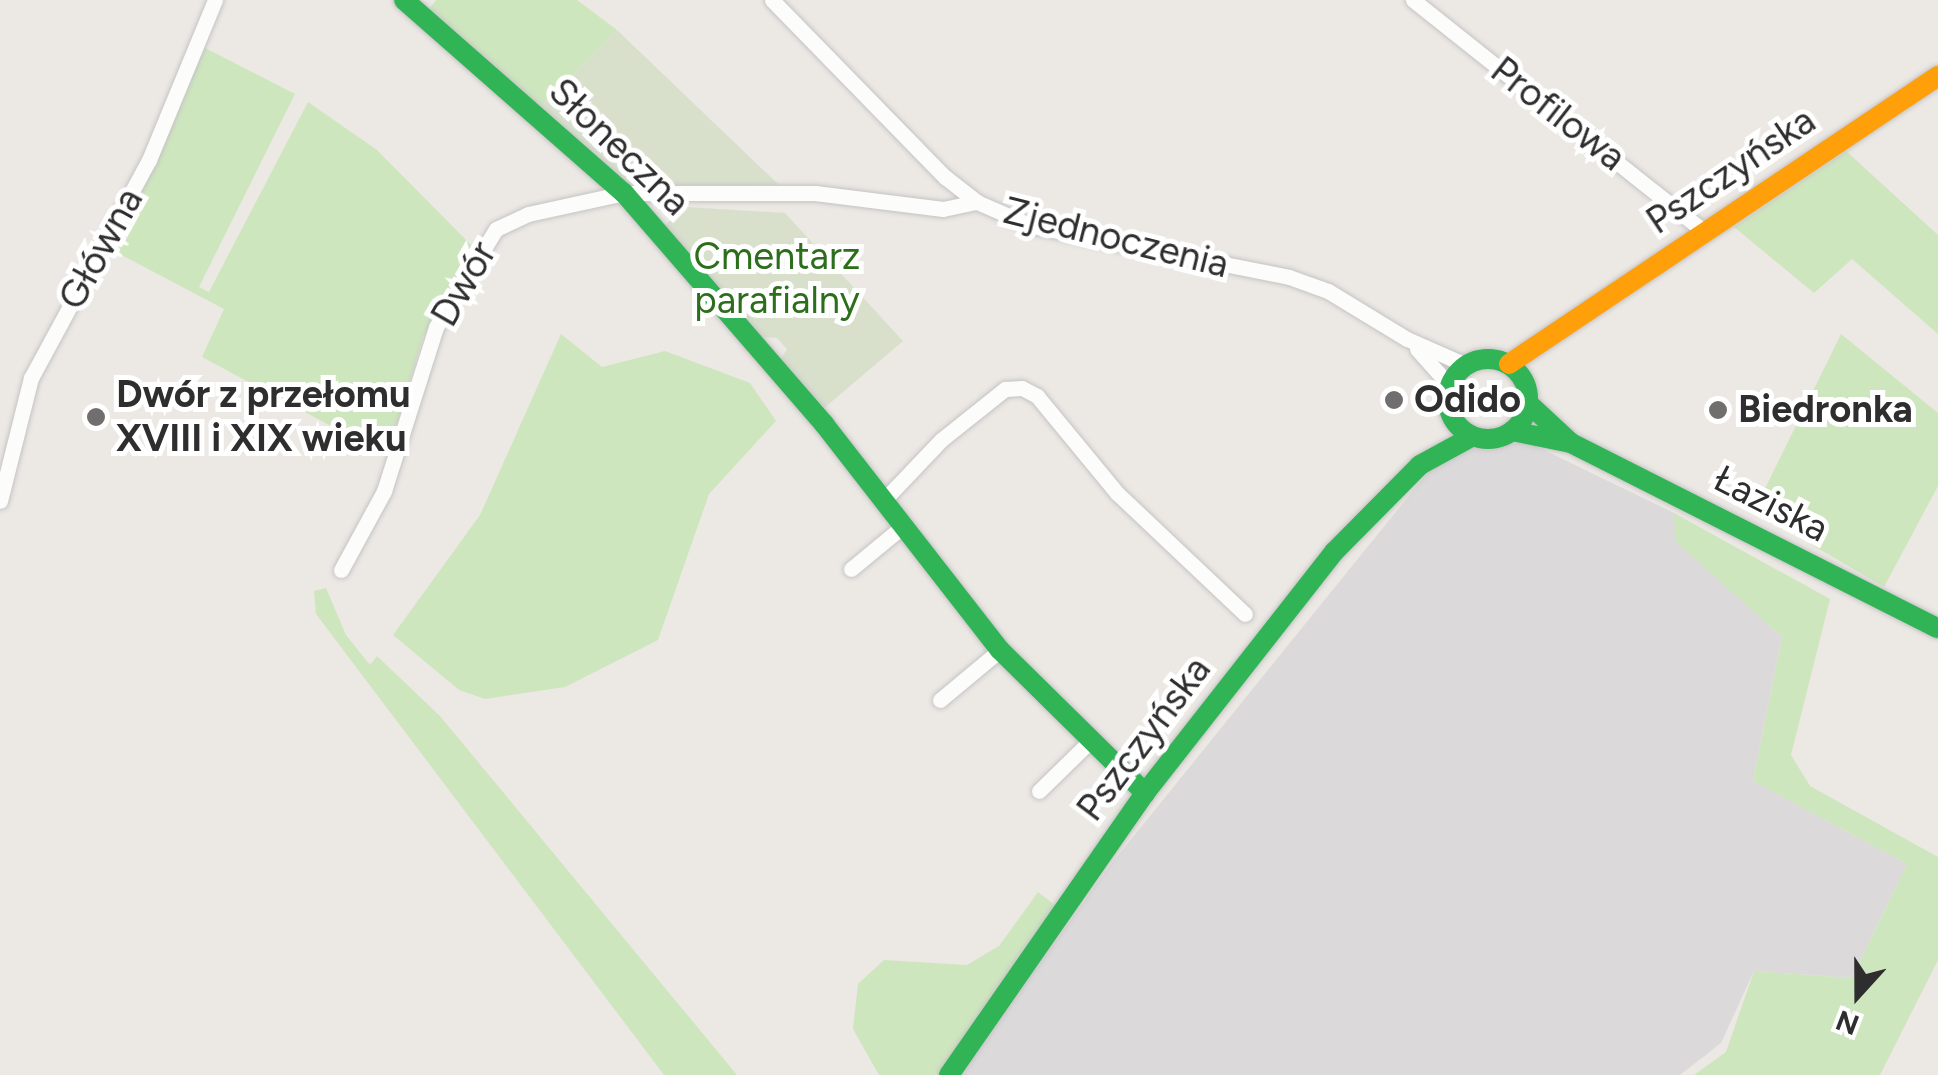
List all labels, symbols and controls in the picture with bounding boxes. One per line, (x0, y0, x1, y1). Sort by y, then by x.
street label: Profilowa (1482, 47, 1634, 181)
street label: Słoneczna (539, 69, 699, 225)
street label: Pszczyńska (1638, 98, 1824, 244)
street label: Główna (49, 180, 153, 318)
street label: Zjednoczenia (999, 188, 1233, 288)
street label: Dwór (422, 233, 506, 335)
park label: Cmentarz parafialny (694, 234, 860, 323)
place label: Dwór z przełomu XVIII i XIX wieku (116, 372, 410, 462)
place label: Odido (1414, 377, 1521, 423)
place label: Biedronka (1738, 387, 1913, 433)
marker: Odido (1383, 389, 1405, 411)
marker: Biedronka (1707, 399, 1729, 421)
marker: Dwór z przełomu XVIII i XIX wieku (85, 406, 107, 428)
street label: Łaziska (1706, 456, 1836, 552)
street label: Pszczyńska (1067, 648, 1221, 830)
north arrow (1808, 945, 1908, 1045)
text: N (1831, 1003, 1863, 1043)

